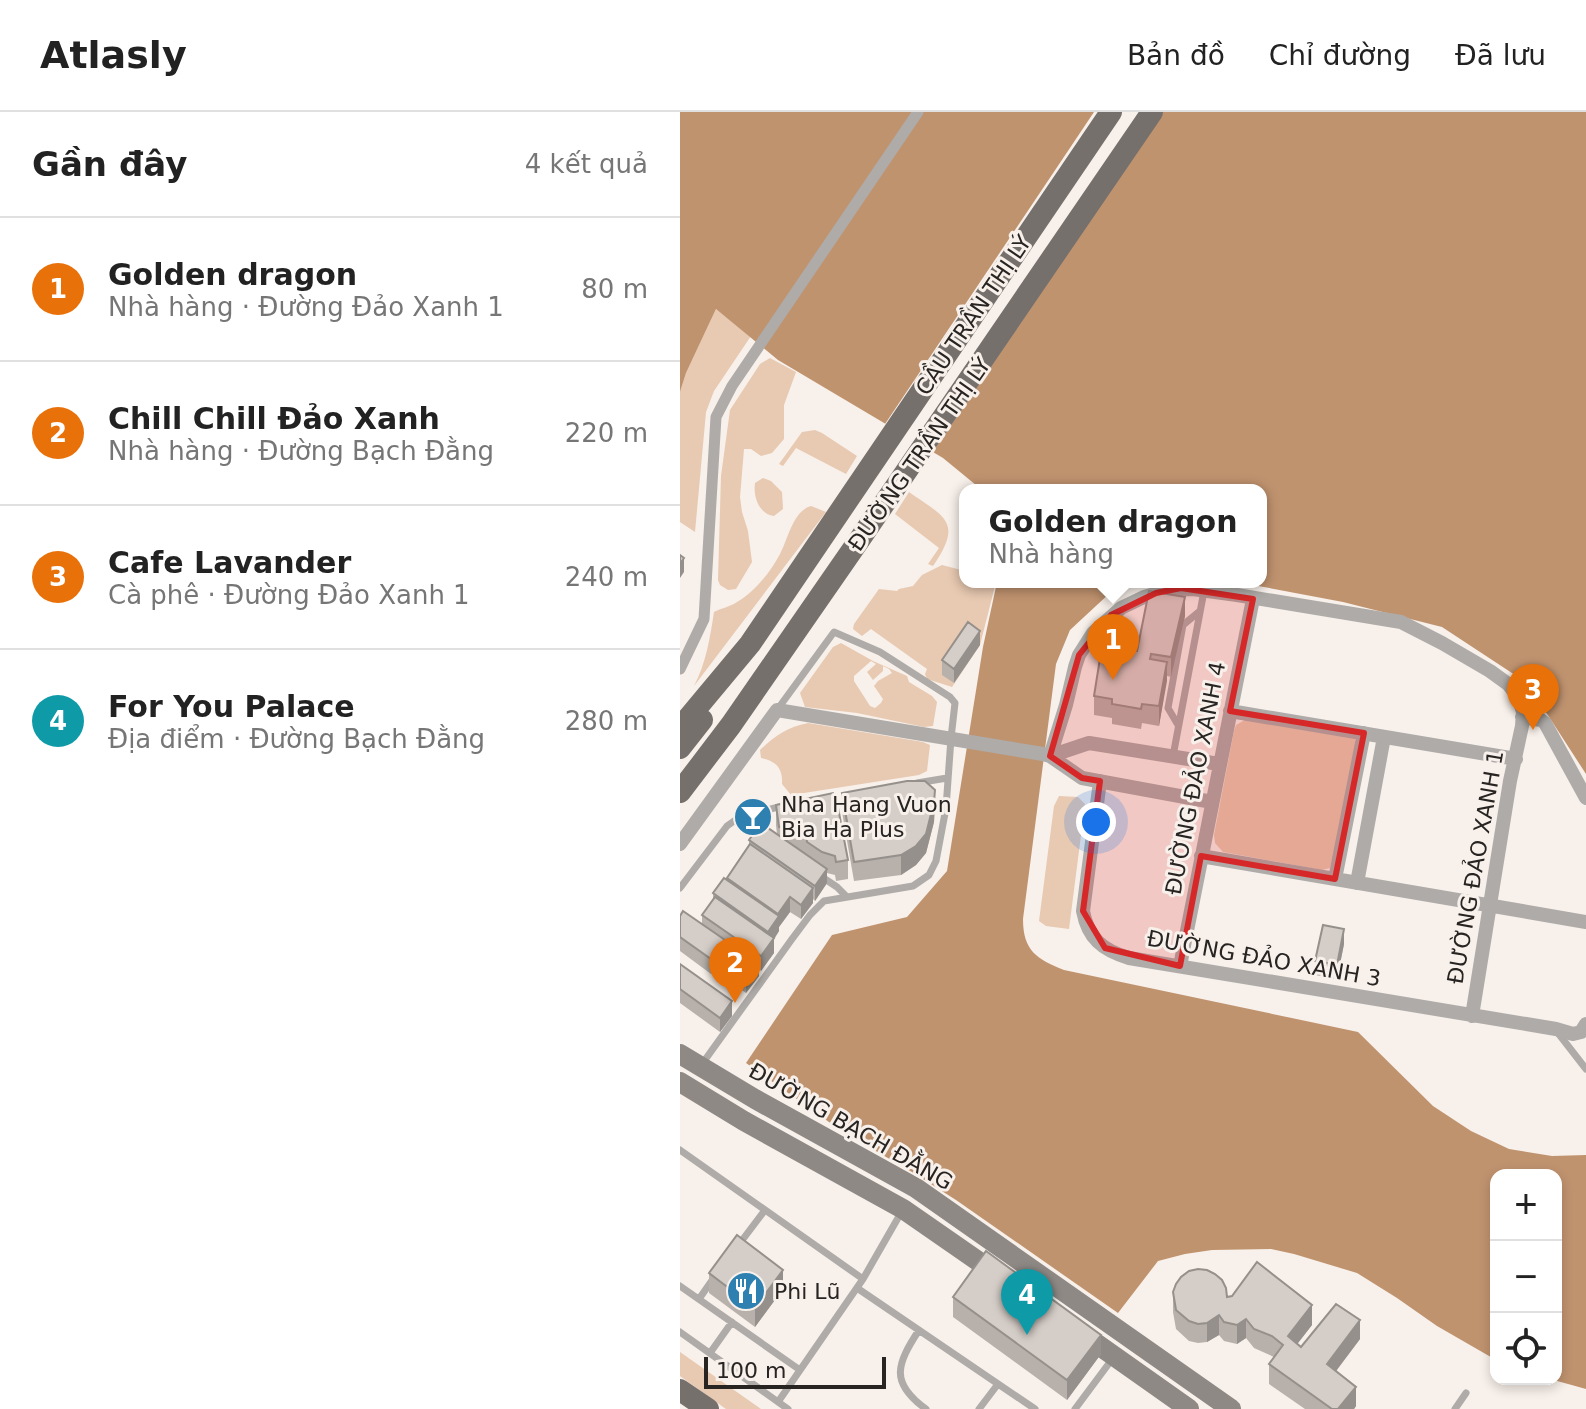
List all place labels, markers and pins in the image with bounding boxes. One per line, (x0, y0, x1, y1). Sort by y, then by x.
pin: 1 (1087, 614, 1139, 680)
pin: 3 (1507, 664, 1559, 730)
place label: Nha Hang Vuon Bia Ha Plus (781, 792, 952, 842)
bar icon: Nha Hang Vuon Bia Ha Plus (732, 796, 774, 838)
pin: 2 (709, 937, 761, 1003)
pin: 4 (1001, 1269, 1053, 1335)
restaurant icon: Phi Lũ (725, 1270, 767, 1312)
place label: Phi Lũ (774, 1279, 841, 1304)

